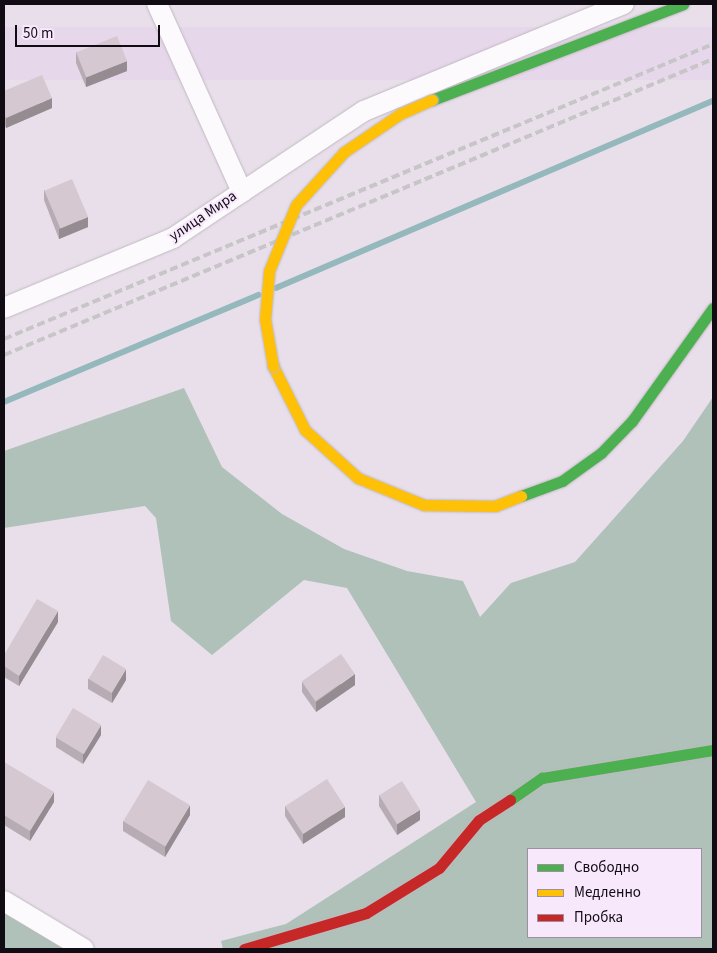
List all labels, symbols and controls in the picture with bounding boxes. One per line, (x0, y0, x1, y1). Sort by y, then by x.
scale bar (18, 15, 162, 47)
text: 50 m (23, 23, 53, 44)
street label: улица Мира (166, 187, 240, 245)
legend (527, 848, 702, 938)
text: Свободно (574, 857, 639, 878)
text: Медленно (574, 882, 641, 903)
text: Пробка (574, 907, 623, 928)

